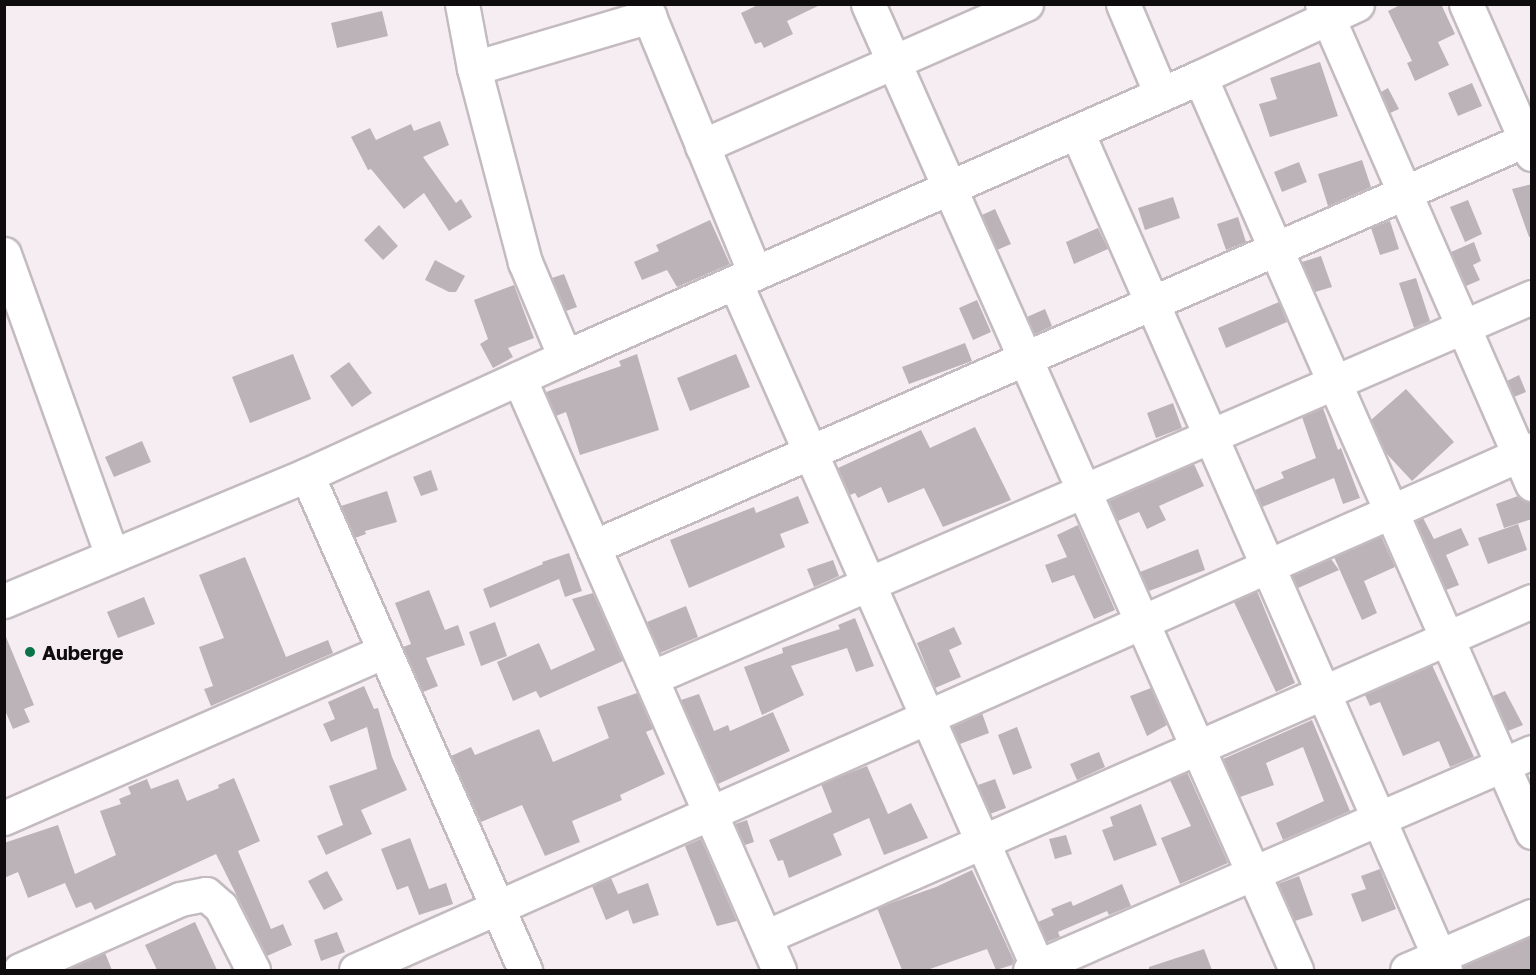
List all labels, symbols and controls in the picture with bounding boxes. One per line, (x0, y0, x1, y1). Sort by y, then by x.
place label: Auberge (42, 640, 124, 664)
marker: Auberge (23, 645, 37, 659)

